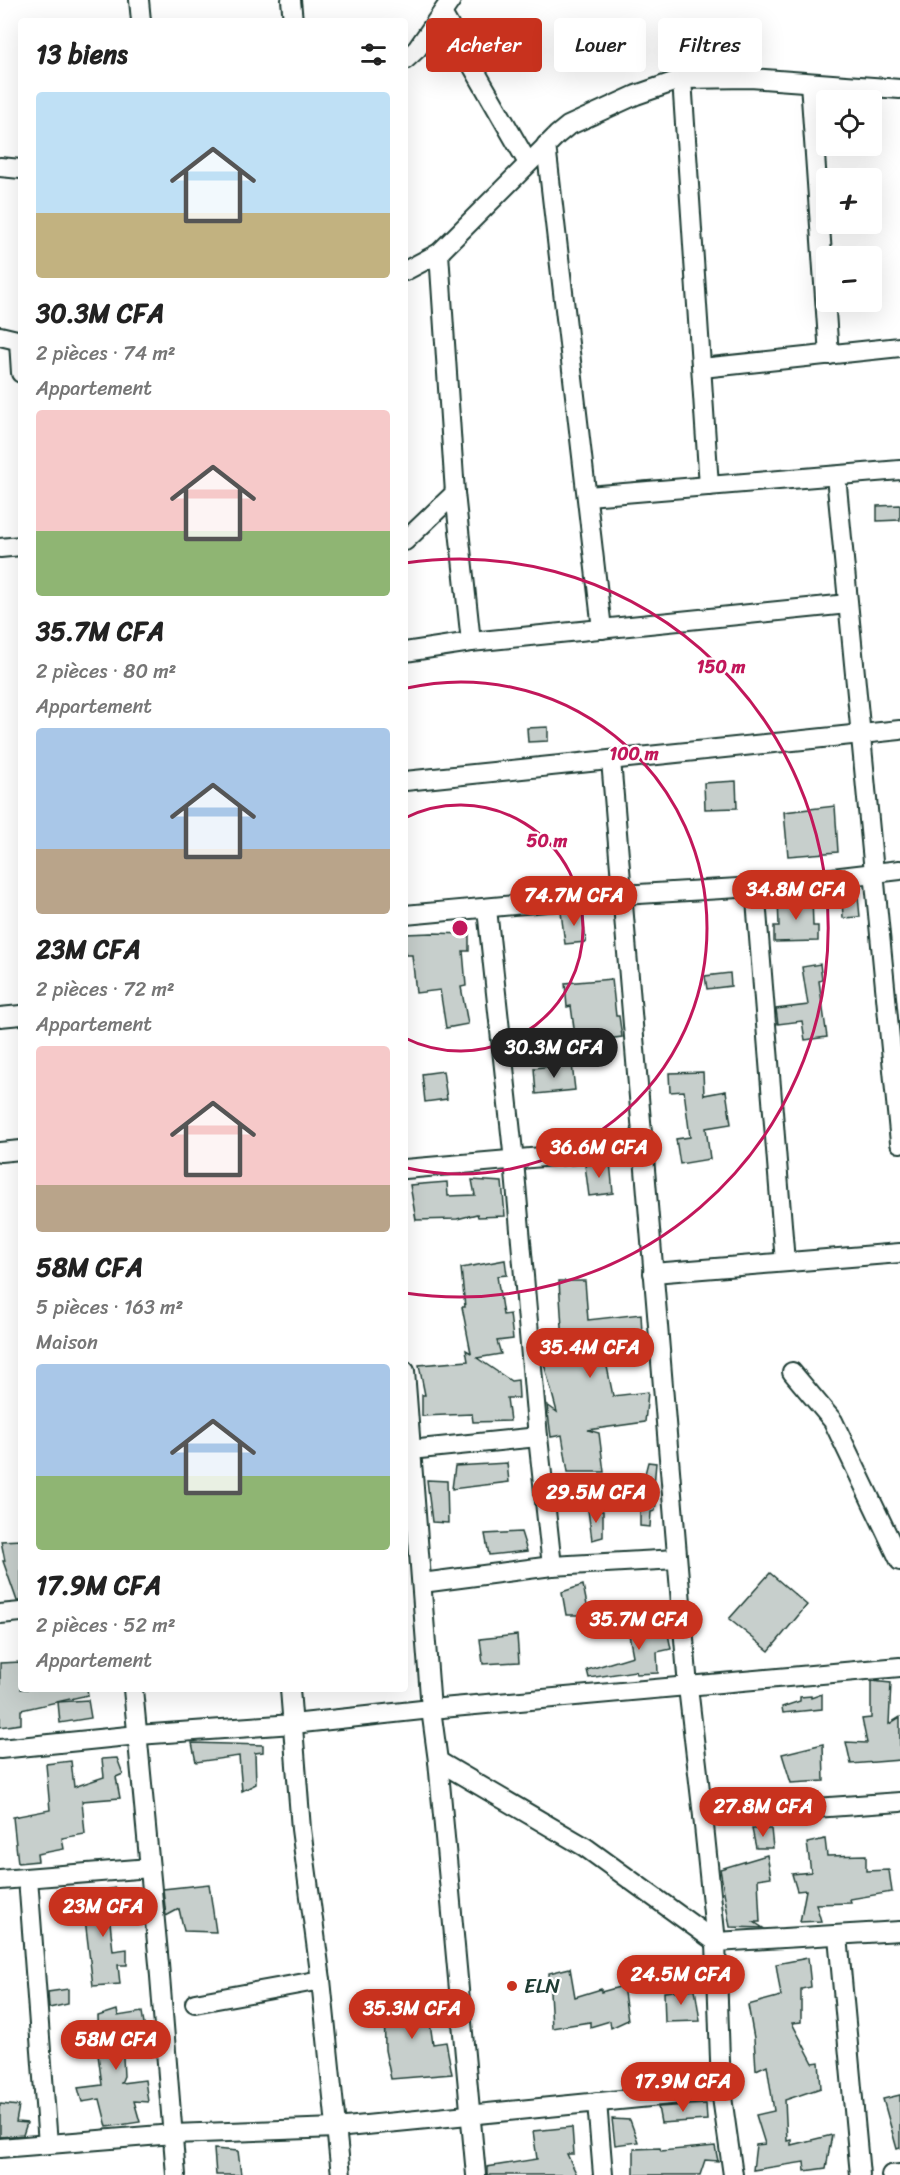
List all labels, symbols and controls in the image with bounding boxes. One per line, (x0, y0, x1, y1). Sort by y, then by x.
chip: Acheter (426, 18, 542, 72)
chip: Louer (554, 18, 646, 72)
chip: Filtres (658, 18, 762, 72)
text: 13 biens (36, 31, 128, 77)
icon: filters (357, 38, 390, 71)
map controls (816, 90, 882, 312)
button: locate (816, 90, 882, 156)
icon: home (159, 131, 267, 239)
button: + (816, 168, 882, 234)
button: − (816, 246, 882, 312)
text: 30.3M CFA (36, 290, 164, 336)
text: 2 pièces · 74 m² (36, 336, 176, 371)
text: Appartement (36, 371, 152, 406)
icon: home (159, 449, 267, 557)
text: 35.7M CFA (36, 608, 164, 654)
text: 150 m (697, 651, 745, 683)
text: 2 pièces · 80 m² (36, 654, 176, 689)
text: Appartement (36, 689, 152, 724)
text: 100 m (610, 738, 659, 770)
icon: home (159, 767, 267, 875)
text: 50 m (527, 825, 568, 857)
pin: 34.8M CFA (727, 870, 865, 921)
text: 34.8M CFA (746, 872, 846, 907)
pin: 74.7M CFA (505, 876, 643, 927)
text: 74.7M CFA (524, 878, 624, 913)
centre of rings (450, 918, 470, 938)
text: 23M CFA (36, 926, 141, 972)
text: 2 pièces · 72 m² (36, 972, 175, 1007)
text: Appartement (36, 1007, 152, 1042)
pin: 30.3M CFA (485, 1028, 623, 1079)
text: 30.3M CFA (505, 1030, 603, 1065)
icon: home (159, 1085, 267, 1193)
pin: 36.6M CFA (530, 1128, 668, 1179)
text: 36.6M CFA (550, 1130, 648, 1165)
text: 58M CFA (36, 1244, 143, 1290)
text: 5 pièces · 163 m² (36, 1290, 183, 1325)
text: Maison (36, 1325, 98, 1360)
pin: 35.4M CFA (521, 1328, 659, 1379)
text: 35.4M CFA (540, 1330, 640, 1365)
icon: home (159, 1403, 267, 1511)
pin: 29.5M CFA (527, 1473, 665, 1524)
text: 29.5M CFA (546, 1475, 646, 1510)
text: 17.9M CFA (36, 1562, 161, 1608)
pin: 35.7M CFA (570, 1600, 708, 1651)
text: 35.7M CFA (590, 1602, 688, 1637)
text: 2 pièces · 52 m² (36, 1608, 176, 1643)
text: Appartement (36, 1643, 152, 1678)
pin: 27.8M CFA (694, 1787, 832, 1838)
text: 27.8M CFA (713, 1789, 813, 1824)
pin: 23M CFA (48, 1887, 158, 1938)
text: 23M CFA (63, 1889, 143, 1924)
pin: 24.5M CFA (612, 1955, 750, 2006)
text: 24.5M CFA (631, 1957, 731, 1992)
place label: ELN (524, 1967, 560, 2005)
marker: ELN (505, 1979, 519, 1993)
pin: 35.3M CFA (343, 1989, 481, 2040)
text: 35.3M CFA (363, 1991, 461, 2026)
pin: 58M CFA (61, 2020, 171, 2071)
text: 58M CFA (75, 2022, 157, 2057)
pin: 17.9M CFA (614, 2062, 752, 2113)
text: 17.9M CFA (635, 2064, 731, 2099)

